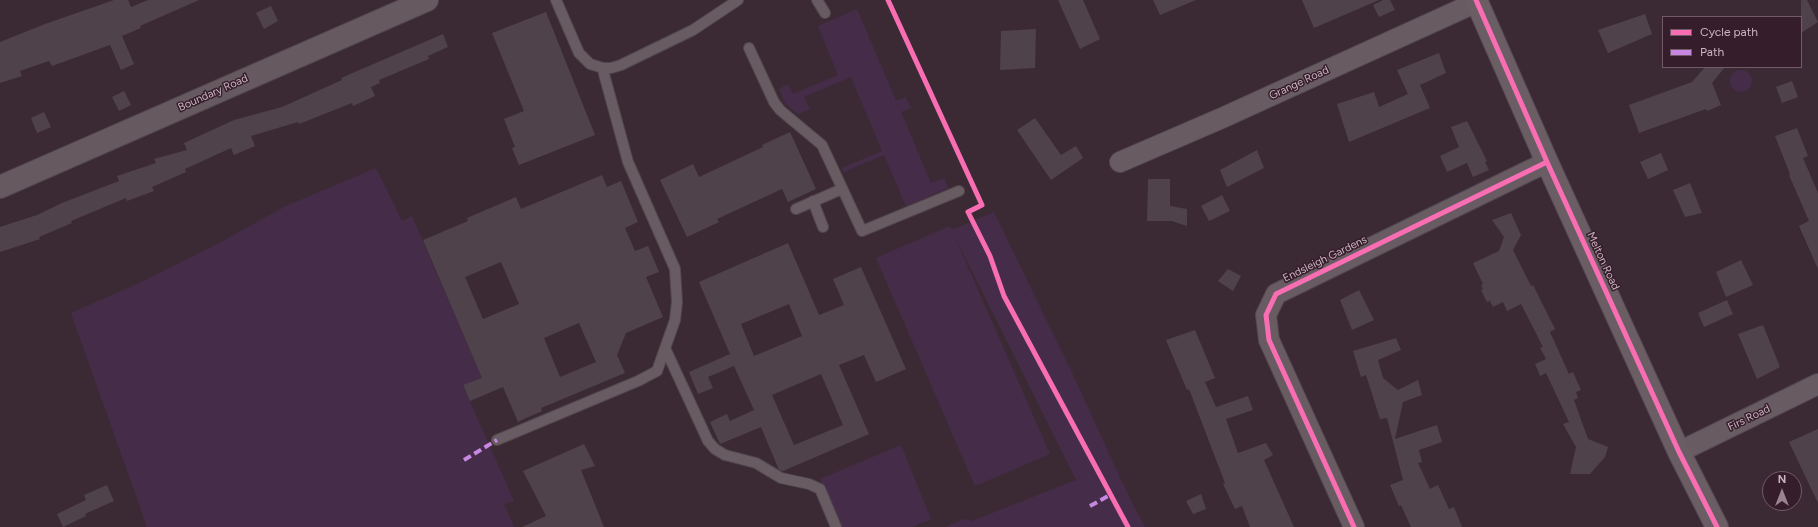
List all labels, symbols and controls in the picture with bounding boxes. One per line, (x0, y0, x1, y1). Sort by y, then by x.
legend (1662, 16, 1802, 68)
text: Cycle path (1700, 25, 1758, 39)
text: Path (1700, 45, 1724, 59)
street label: Grange Road (1267, 63, 1331, 103)
street label: Boundary Road (176, 72, 250, 114)
street label: Melton Road (1584, 230, 1622, 292)
street label: Endsleigh Gardens (1281, 233, 1369, 285)
street label: Firs Road (1726, 402, 1772, 434)
north arrow (1762, 471, 1802, 511)
text: N (1778, 473, 1786, 486)

